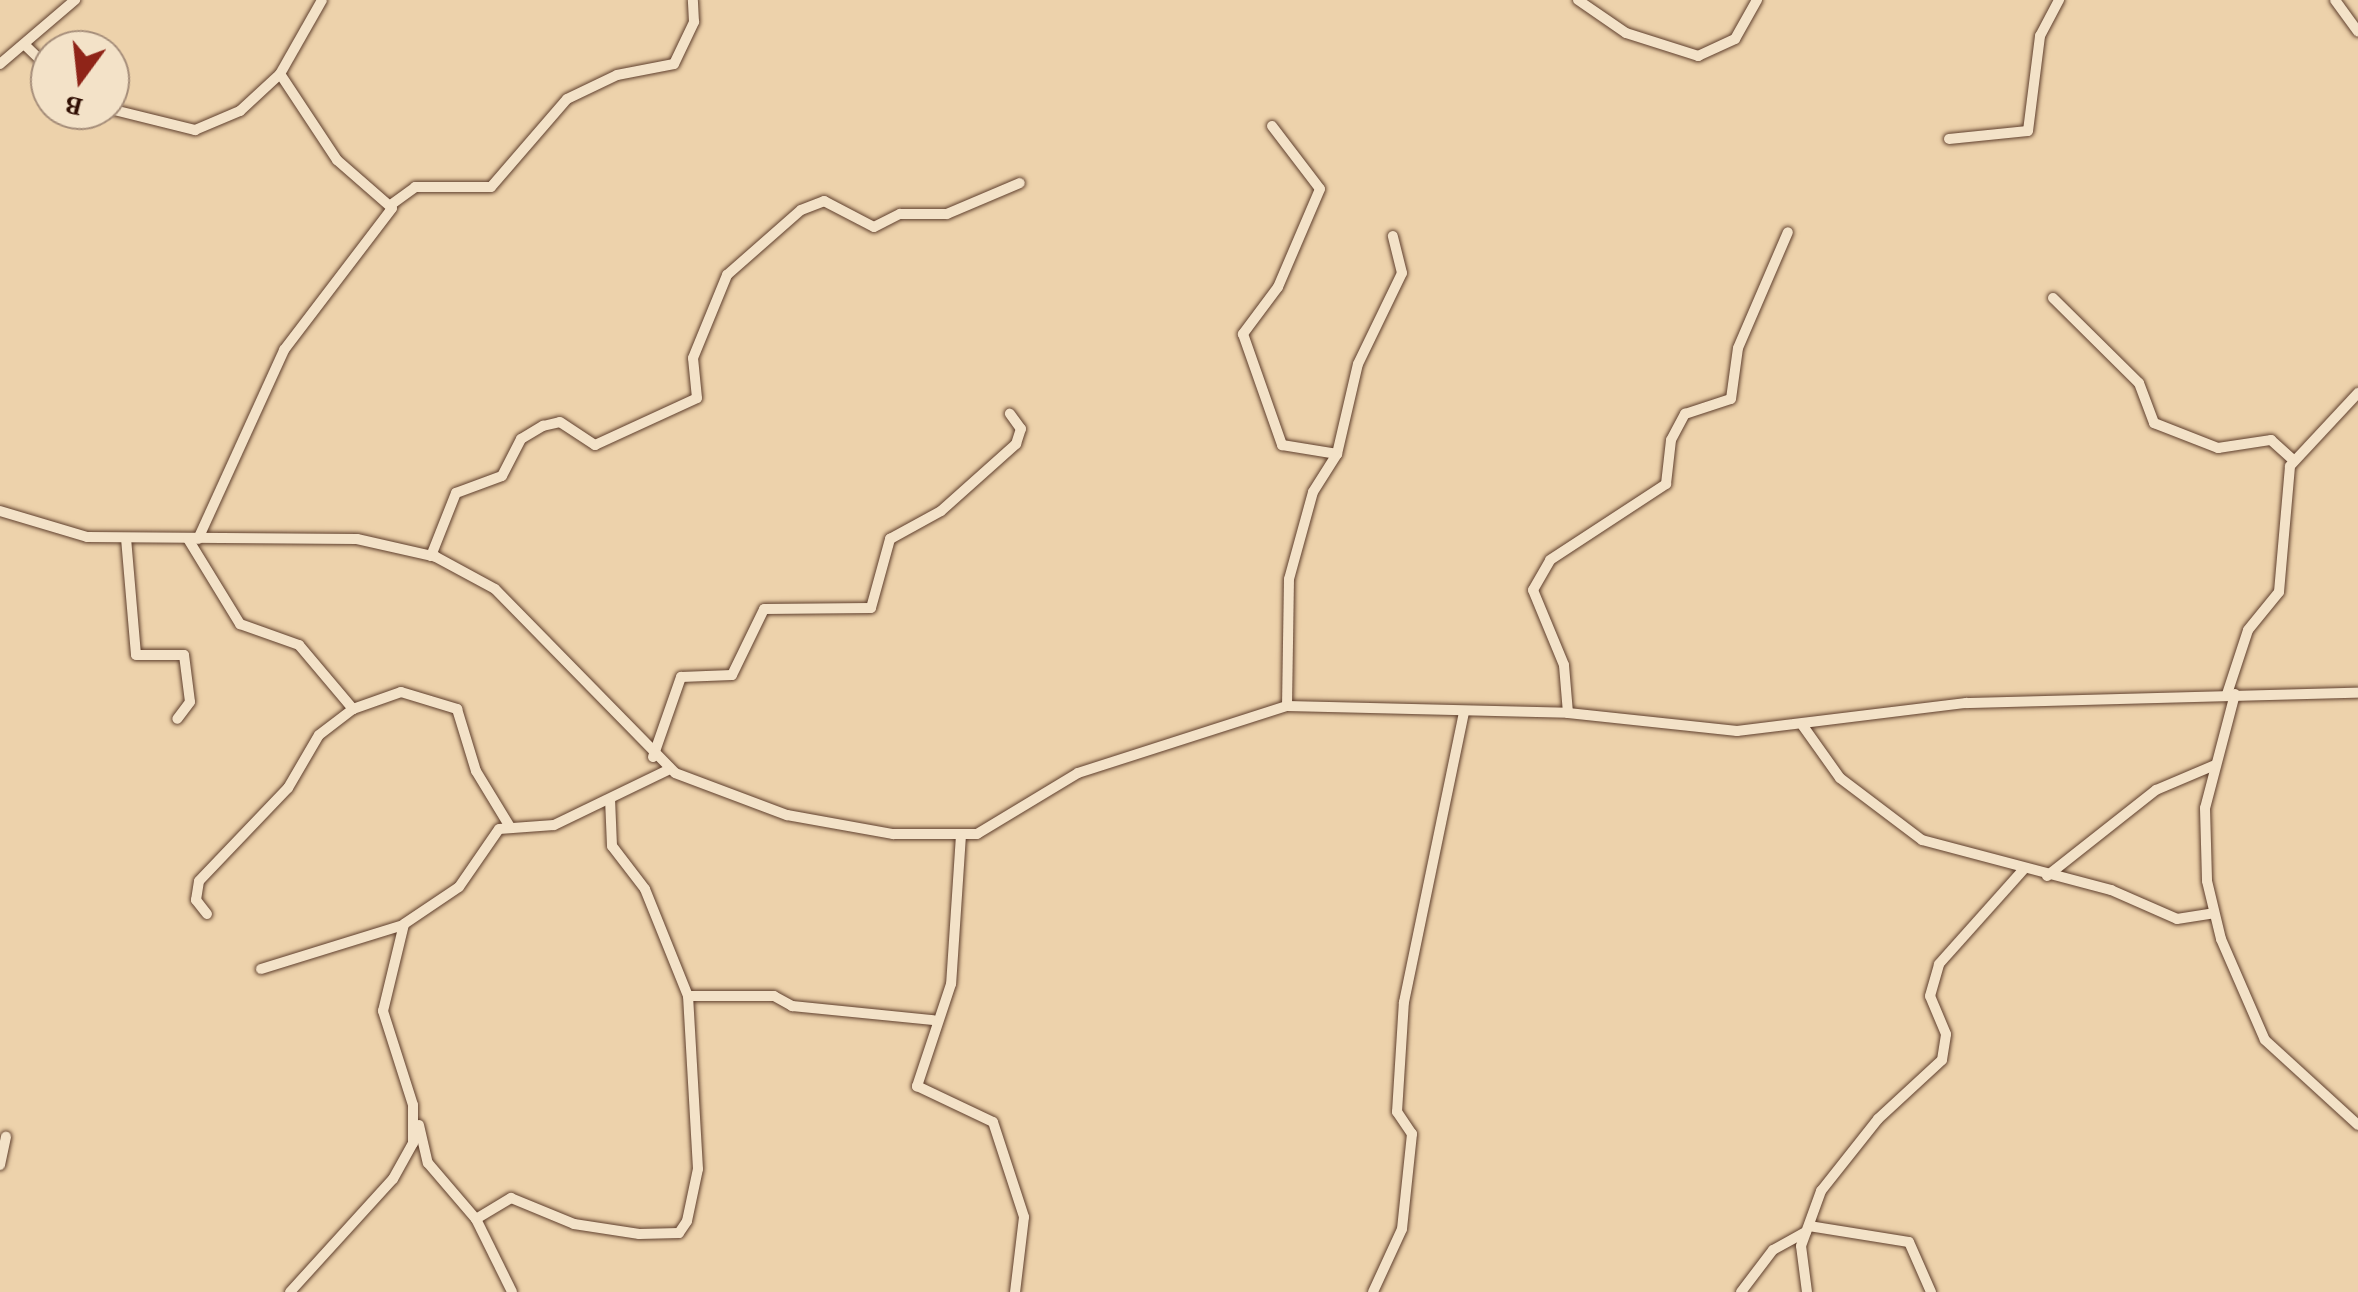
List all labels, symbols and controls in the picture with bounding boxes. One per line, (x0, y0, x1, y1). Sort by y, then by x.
north arrow (30, 30, 130, 130)
text: B (59, 85, 86, 130)

